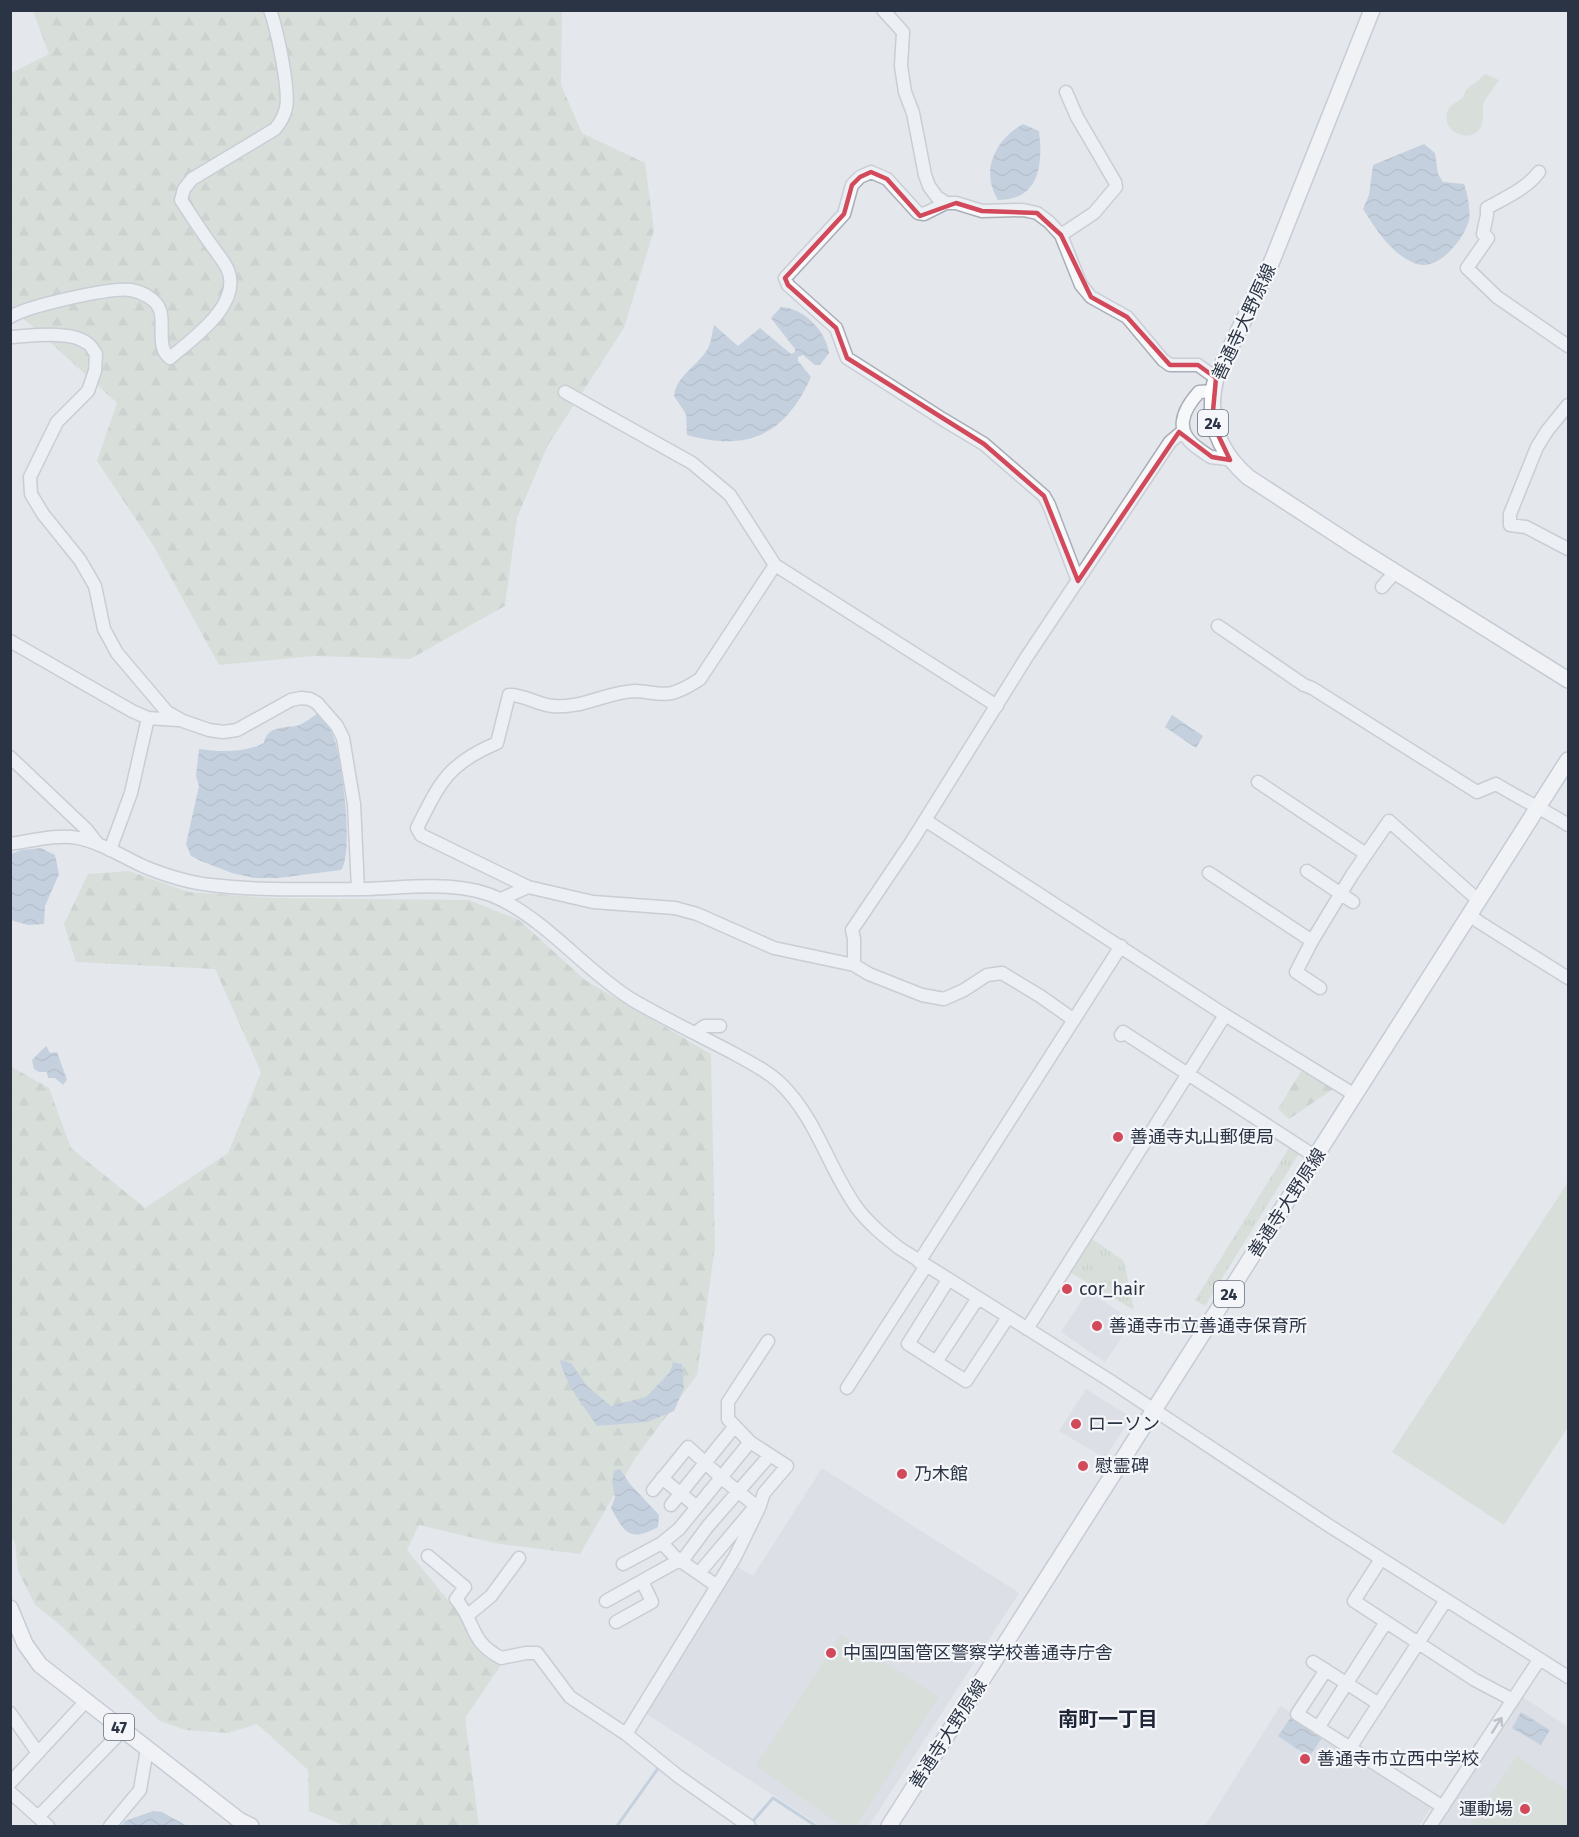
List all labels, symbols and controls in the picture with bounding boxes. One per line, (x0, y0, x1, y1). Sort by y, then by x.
street label: 善通寺大野原線 (1207, 260, 1281, 384)
road number: 24 (1198, 410, 1228, 436)
place label: 善通寺丸山郵便局 (1130, 1126, 1274, 1148)
marker: 善通寺丸山郵便局 (1111, 1130, 1125, 1144)
street label: 善通寺大野原線 (1243, 1144, 1331, 1262)
place label: cor_hair (1079, 1278, 1145, 1300)
road number: 24 (1214, 1281, 1244, 1307)
marker: cor_hair (1060, 1282, 1074, 1296)
place label: 善通寺市立善通寺保育所 (1109, 1315, 1307, 1337)
marker: 善通寺市立善通寺保育所 (1090, 1319, 1104, 1333)
place label: ローソン (1088, 1413, 1160, 1435)
marker: ローソン (1069, 1417, 1083, 1431)
place label: 慰霊碑 (1095, 1455, 1149, 1477)
marker: 慰霊碑 (1076, 1459, 1090, 1473)
place label: 乃木館 (914, 1463, 968, 1485)
marker: 乃木館 (895, 1467, 909, 1481)
place label: 中国四国管区警察学校善通寺庁舎 (843, 1642, 1113, 1664)
marker: 中国四国管区警察学校善通寺庁舎 (824, 1646, 838, 1660)
street label: 善通寺大野原線 (904, 1675, 992, 1793)
district label: 南町一丁目 (1058, 1707, 1158, 1731)
road number: 47 (104, 1714, 134, 1740)
one-way arrow (1490, 1716, 1503, 1733)
place label: 善通寺市立西中学校 (1317, 1748, 1479, 1770)
marker: 善通寺市立西中学校 (1298, 1752, 1312, 1766)
place label: 運動場 (1459, 1798, 1513, 1820)
marker: 運動場 (1518, 1802, 1532, 1816)

